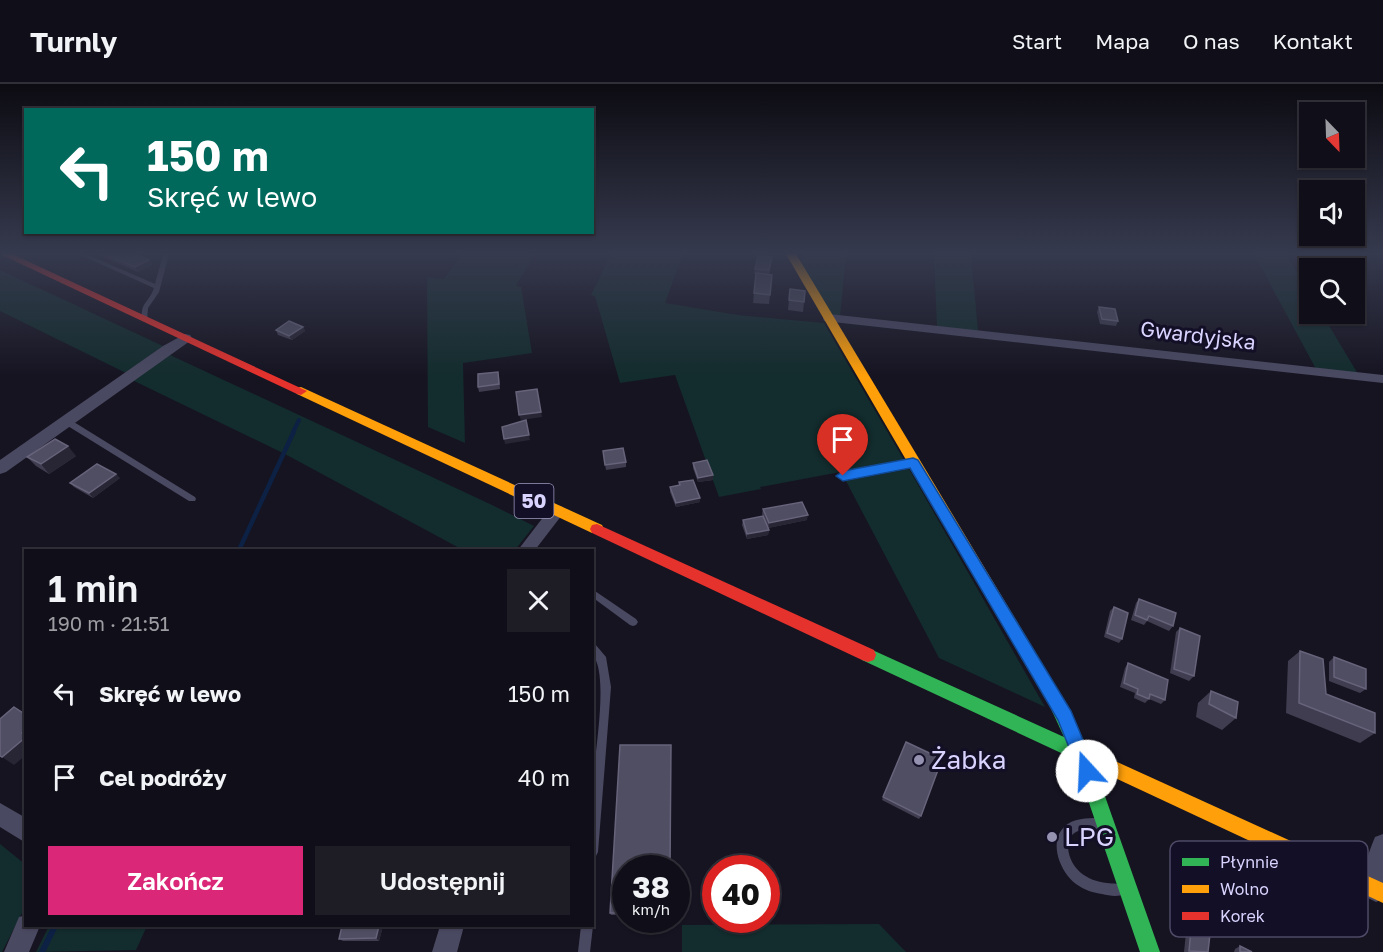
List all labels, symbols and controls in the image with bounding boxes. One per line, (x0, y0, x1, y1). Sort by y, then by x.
text: Turnly (30, 25, 117, 58)
text: Start (1012, 28, 1062, 54)
text: Mapa (1095, 28, 1150, 54)
text: O nas (1183, 28, 1240, 54)
text: Kontakt (1273, 28, 1353, 54)
north arrow (1299, 102, 1365, 168)
map controls (1299, 102, 1365, 324)
text: 150 m (147, 130, 269, 180)
icon: left (48, 132, 126, 210)
button: sound (1299, 180, 1365, 246)
text: Skręć w lewo (147, 181, 317, 213)
button: search (1299, 258, 1365, 324)
street label: Gwardyjska (1139, 315, 1257, 355)
pin (817, 414, 868, 476)
icon: arrive (826, 423, 859, 456)
road number: 50 (514, 484, 554, 518)
text: 1 min (48, 567, 138, 610)
button: close (507, 569, 570, 632)
text: 190 m · 21:51 (48, 611, 170, 635)
icon: left (48, 677, 81, 710)
text: Skręć w lewo (99, 680, 241, 707)
text: 150 m (508, 680, 570, 707)
position arrow (1055, 739, 1119, 803)
place label: Żabka (931, 744, 1006, 775)
marker: Żabka (912, 753, 926, 767)
icon: arrive (48, 761, 81, 794)
text: Cel podróży (99, 764, 227, 791)
text: 40 m (518, 764, 570, 791)
place label: LPG (1064, 821, 1114, 852)
marker: LPG (1045, 830, 1059, 844)
legend (1170, 841, 1368, 937)
button: Zakończ (48, 846, 303, 915)
button: Udostępnij (315, 846, 570, 915)
text: Płynnie (1220, 852, 1278, 872)
speed limit sign: 40 (702, 855, 780, 933)
text: 38 (632, 869, 670, 905)
text: Wolno (1220, 879, 1269, 899)
text: km/h (632, 900, 670, 918)
text: Korek (1220, 906, 1265, 926)

